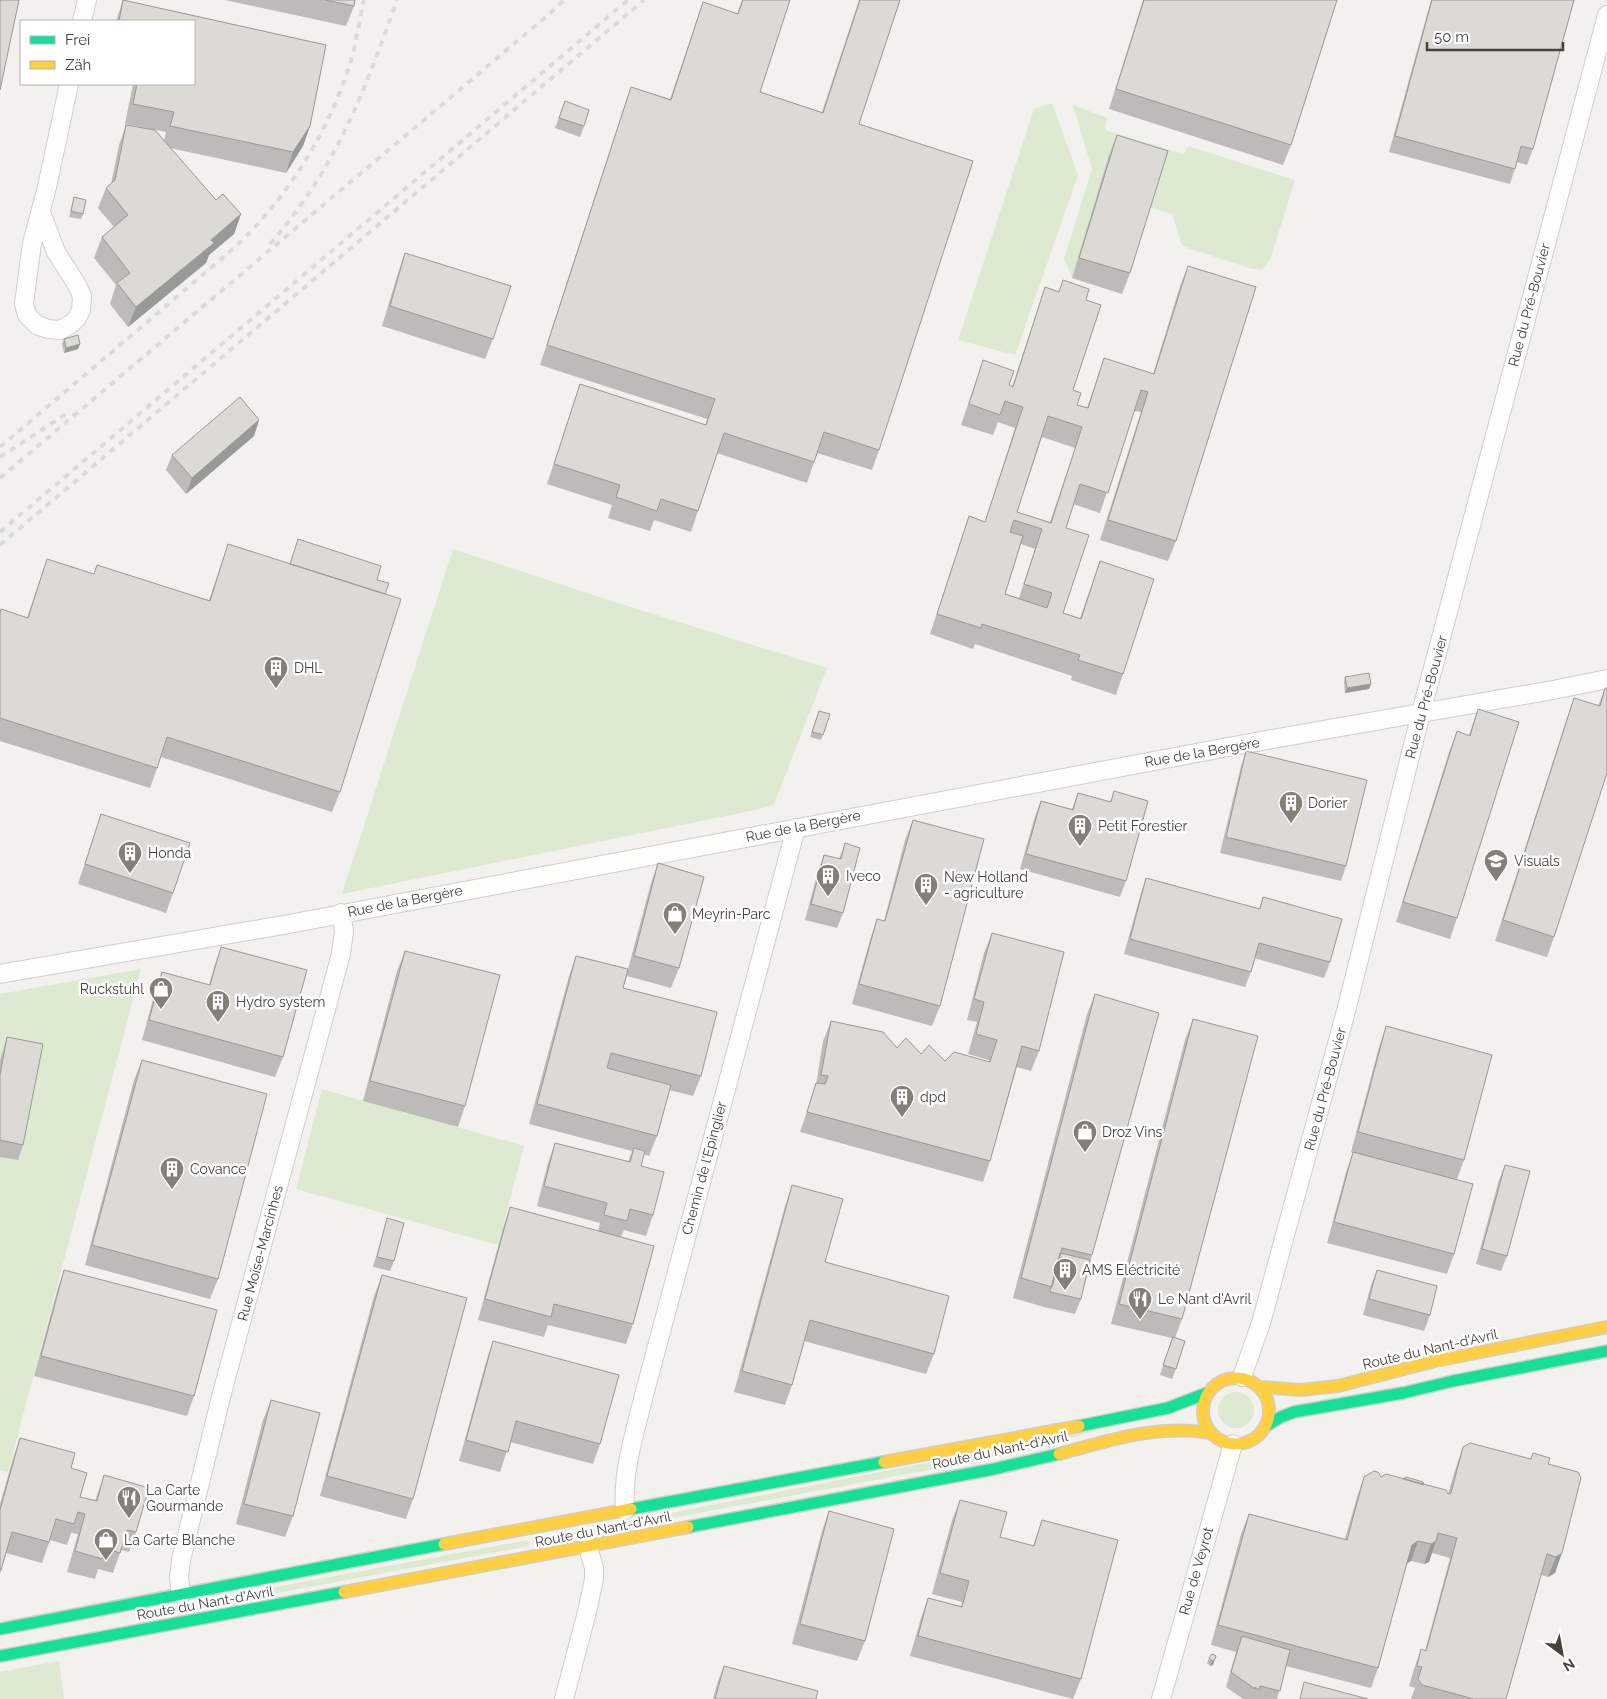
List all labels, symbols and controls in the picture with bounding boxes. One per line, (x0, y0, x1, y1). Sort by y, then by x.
legend (20, 20, 195, 85)
scale bar (1427, 20, 1563, 52)
text: 50 m (1434, 28, 1469, 46)
text: Frei (65, 31, 90, 49)
text: Zäh (65, 56, 91, 74)
street label: Rue du Pré-Bouvier (1505, 242, 1553, 368)
street label: Rue du Pré-Bouvier (1402, 634, 1450, 760)
building icon: DHL (263, 655, 289, 689)
place label: DHL (294, 660, 323, 676)
street label: Rue de la Bergère (1143, 734, 1261, 770)
building icon: Dorier (1278, 790, 1304, 824)
place label: Dorier (1308, 795, 1348, 811)
street label: Rue de la Bergère (744, 807, 862, 845)
building icon: Petit Forestier (1067, 813, 1093, 847)
place label: Petit Forestier (1098, 818, 1187, 834)
building icon: Honda (117, 840, 143, 874)
place label: Honda (148, 845, 191, 861)
school or university icon: Visuals (1483, 848, 1509, 882)
place label: Visuals (1514, 853, 1560, 869)
building icon: Iveco (815, 863, 841, 897)
place label: Iveco (846, 868, 881, 884)
place label: New Holland - agriculture (944, 869, 1028, 901)
building icon: New Holland - agriculture (913, 872, 939, 906)
street label: Rue de la Bergère (346, 882, 464, 920)
shop icon: Meyrin-Parc (662, 901, 688, 935)
place label: Meyrin-Parc (692, 906, 771, 922)
shop icon: Ruckstuhl (148, 976, 174, 1010)
place label: Ruckstuhl (80, 981, 144, 997)
building icon: Hydro system (205, 989, 231, 1023)
place label: Hydro system (236, 994, 325, 1010)
street label: Rue du Pré-Bouvier (1301, 1026, 1349, 1152)
building icon: dpd (889, 1084, 915, 1118)
place label: dpd (920, 1089, 946, 1105)
street label: Chemin de l'Epinglier (678, 1099, 730, 1236)
shop icon: Droz Vins (1072, 1119, 1098, 1153)
place label: Droz Vins (1102, 1124, 1163, 1140)
building icon: Covance (159, 1156, 185, 1190)
place label: Covance (190, 1161, 247, 1177)
street label: Rue Moïse-Marcinhes (234, 1183, 286, 1323)
building icon: AMS Eléctricité (1052, 1257, 1078, 1291)
place label: AMS Eléctricité (1082, 1262, 1180, 1278)
restaurant icon: Le Nant d'Avril (1127, 1286, 1153, 1320)
place label: Le Nant d'Avril (1158, 1291, 1251, 1307)
street label: Route du Nant-d'Avril (1361, 1326, 1499, 1372)
street label: Route du Nant-d'Avril (931, 1428, 1069, 1472)
place label: La Carte Gourmande (146, 1482, 223, 1514)
restaurant icon: La Carte Gourmande (116, 1485, 142, 1519)
street label: Route du Nant-d'Avril (534, 1508, 673, 1550)
street label: Rue de Veyrot (1176, 1525, 1216, 1617)
shop icon: La Carte Blanche (93, 1527, 119, 1561)
place label: La Carte Blanche (124, 1532, 235, 1548)
street label: Route du Nant-d'Avril (135, 1583, 275, 1623)
north arrow (1537, 1629, 1587, 1679)
text: N (1560, 1655, 1578, 1675)

